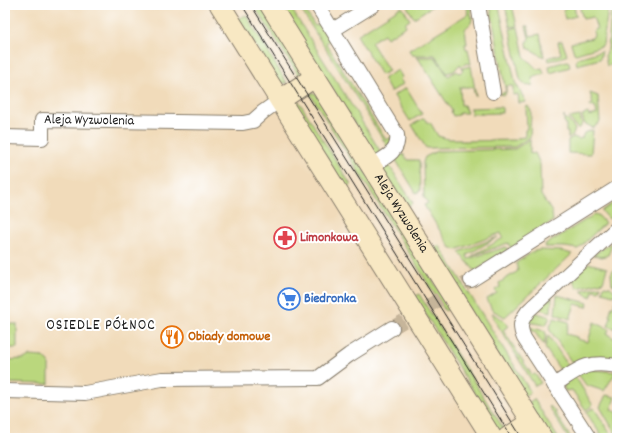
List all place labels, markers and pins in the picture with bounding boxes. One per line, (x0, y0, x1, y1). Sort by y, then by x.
pharmacy icon: Limonkowa (272, 225, 298, 251)
place label: Limonkowa (300, 228, 360, 248)
supermarket icon: Biedronka (276, 286, 302, 312)
place label: Biedronka (304, 289, 358, 309)
restaurant icon: Obiady domowe (159, 324, 185, 350)
place label: Obiady domowe (188, 327, 271, 347)

